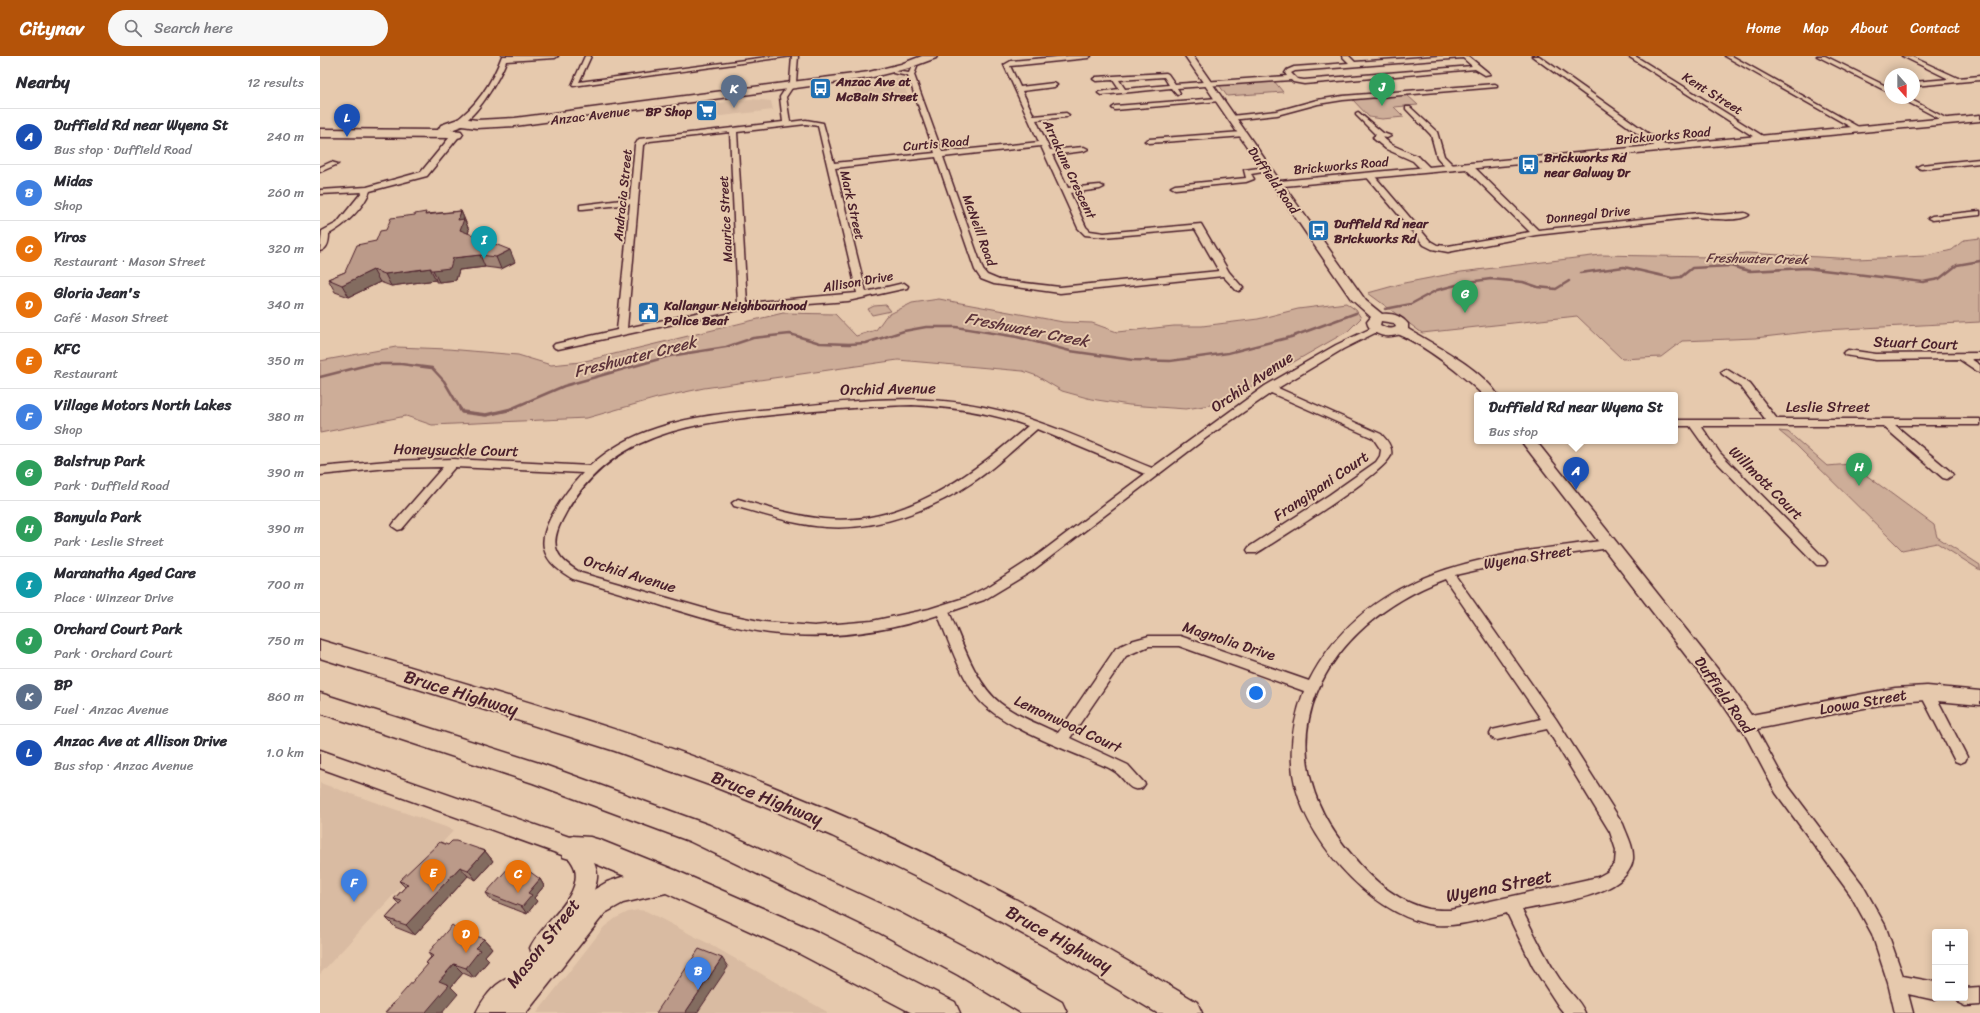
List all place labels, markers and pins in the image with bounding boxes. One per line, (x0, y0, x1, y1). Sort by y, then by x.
place label: Anzac Ave at McBain Street (835, 70, 918, 108)
pin: J (1369, 73, 1395, 106)
pin: K (721, 75, 747, 108)
bus stop icon: Anzac Ave at McBain Street (808, 75, 834, 101)
supermarket icon: BP Shop (694, 98, 720, 124)
place label: BP Shop (646, 100, 692, 123)
pin: L (334, 104, 360, 137)
place label: Brickworks Rd near Galway Dr (1543, 146, 1632, 184)
bus stop icon: Brickworks Rd near Galway Dr (1515, 151, 1541, 177)
place label: Duffield Rd near Brickworks Rd (1334, 212, 1430, 250)
bus stop icon: Duffield Rd near Brickworks Rd (1306, 217, 1332, 243)
pin: I (471, 226, 497, 259)
pin: G (1452, 280, 1478, 313)
place label: Kallangur Neighbourhood Police Beat (663, 294, 808, 332)
public building icon: Kallangur Neighbourhood Police Beat (636, 299, 662, 325)
pin: H (1846, 453, 1872, 486)
pin: A (1563, 457, 1589, 490)
pin: E (420, 859, 446, 892)
pin: C (505, 860, 531, 893)
pin: F (341, 869, 367, 902)
pin: D (453, 920, 479, 953)
pin: B (685, 957, 711, 990)

